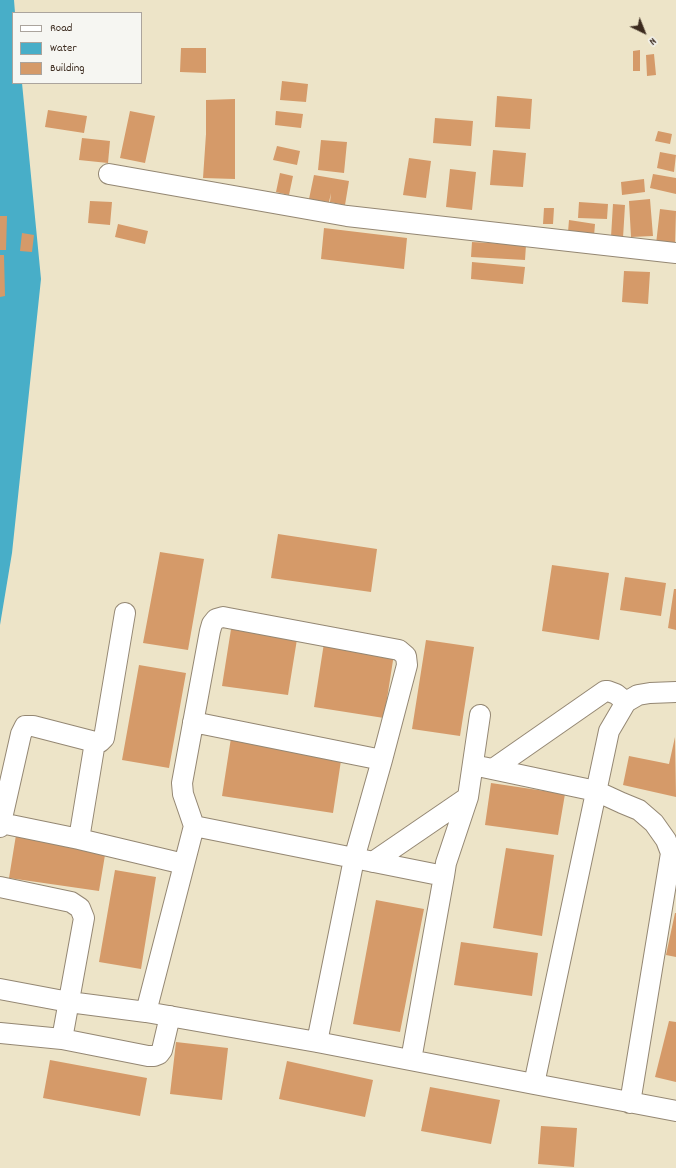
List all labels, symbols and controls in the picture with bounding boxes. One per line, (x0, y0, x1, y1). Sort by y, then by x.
legend (12, 12, 142, 84)
north arrow (624, 12, 664, 52)
text: Road (50, 20, 72, 37)
text: N (645, 33, 660, 48)
text: Water (50, 40, 77, 57)
text: Building (50, 60, 85, 77)

